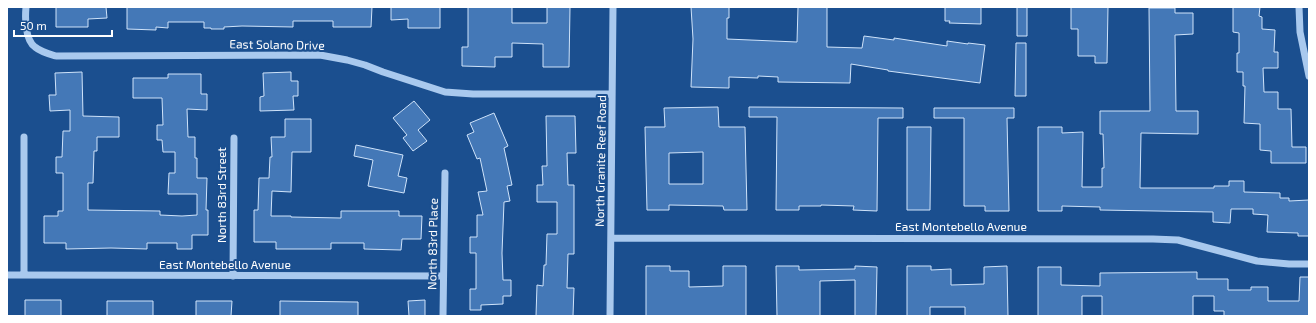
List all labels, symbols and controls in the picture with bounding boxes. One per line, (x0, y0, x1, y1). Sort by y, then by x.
scale bar (14, 12, 112, 38)
text: 50 m (20, 18, 47, 32)
street label: East Solano Drive (229, 36, 325, 52)
street label: North Granite Reef Road (592, 95, 608, 227)
street label: North 83rd Street (214, 147, 228, 243)
street label: North 83rd Place (424, 198, 440, 290)
street label: East Montebello Avenue (895, 219, 1027, 233)
street label: East Montebello Avenue (159, 257, 291, 271)

